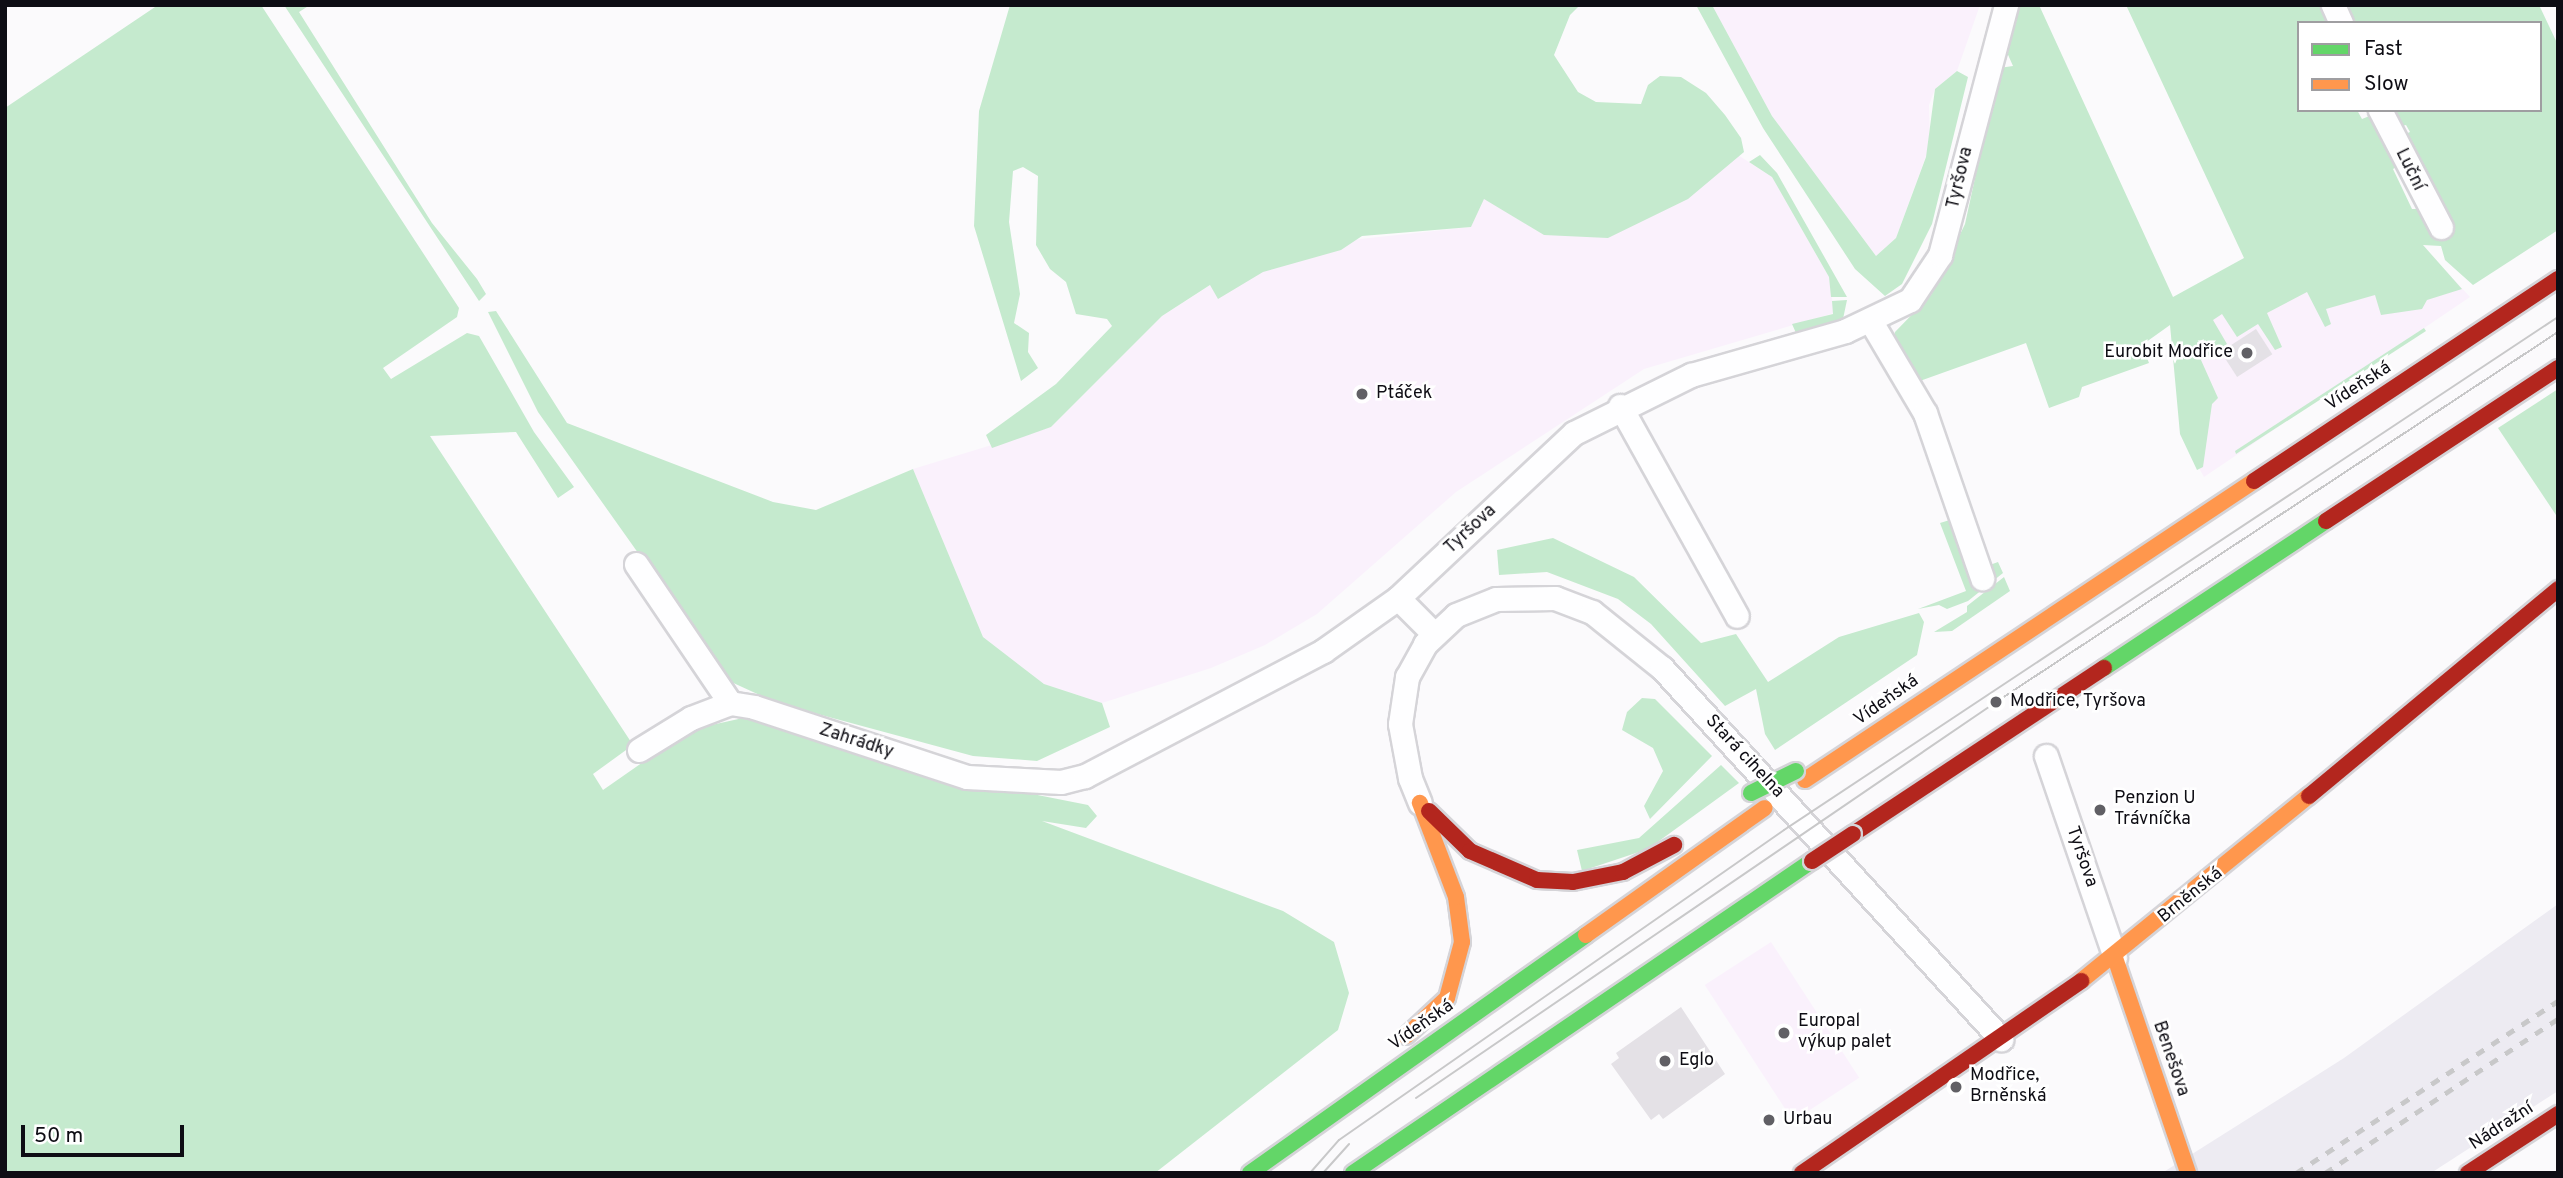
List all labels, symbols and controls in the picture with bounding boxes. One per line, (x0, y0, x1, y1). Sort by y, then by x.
legend (2297, 21, 2542, 112)
text: Fast (2364, 36, 2403, 63)
text: Slow (2364, 71, 2409, 98)
street label: Tyršova (1943, 145, 1979, 211)
street label: Luční (2390, 145, 2428, 195)
place label: Eurobit Modřice (2104, 342, 2233, 364)
marker: Eurobit Modřice (2239, 345, 2255, 361)
street label: Vídeňská (2322, 358, 2396, 416)
place label: Ptáček (1376, 383, 1432, 405)
marker: Ptáček (1354, 386, 1370, 402)
street label: Tyršova (1441, 501, 1501, 559)
street label: Vídeňská (1851, 671, 1923, 731)
place label: Modřice, Tyršova (2010, 691, 2146, 713)
marker: Modřice, Tyršova (1988, 694, 2004, 710)
street label: Stará cihelna (1700, 711, 1788, 803)
street label: Zahrádky (816, 720, 896, 764)
place label: Penzion U Trávníčka (2114, 789, 2196, 832)
marker: Penzion U Trávníčka (2092, 802, 2108, 818)
street label: Tyršova (2061, 824, 2101, 890)
street label: Brněnská (2154, 864, 2228, 928)
street label: Vídeňská (1386, 996, 1458, 1056)
place label: Europal výkup palet (1798, 1012, 1892, 1054)
street label: Benešova (2147, 1018, 2193, 1100)
marker: Europal výkup palet (1776, 1025, 1792, 1041)
place label: Eglo (1679, 1050, 1714, 1072)
marker: Eglo (1657, 1053, 1673, 1069)
place label: Modřice, Brněnská (1970, 1066, 2047, 1108)
marker: Modřice, Brněnská (1948, 1079, 1964, 1095)
street label: Nádražní (2466, 1098, 2538, 1156)
place label: Urbau (1783, 1109, 1832, 1131)
scale bar (24, 1112, 187, 1156)
marker: Urbau (1761, 1112, 1777, 1128)
text: 50 m (34, 1123, 83, 1150)

